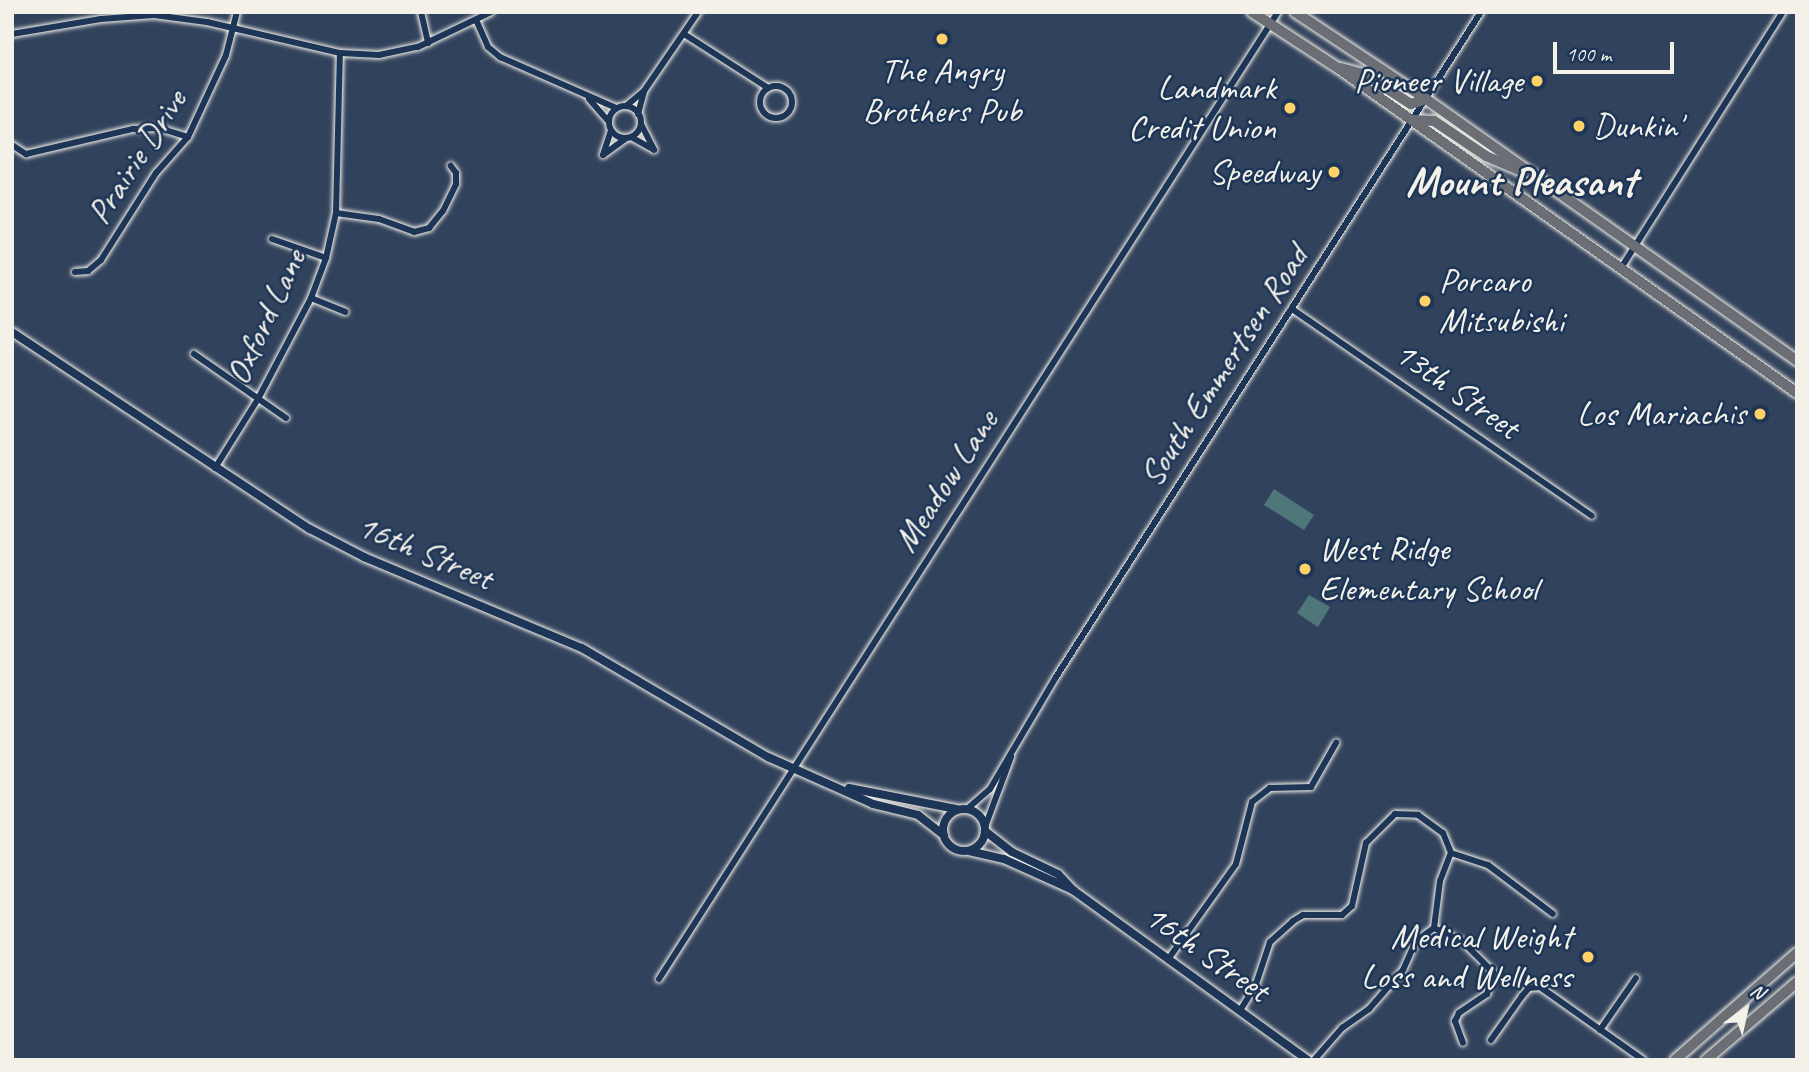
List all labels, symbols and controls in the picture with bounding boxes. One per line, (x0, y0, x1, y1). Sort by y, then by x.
scale bar (1557, 28, 1678, 72)
marker: The Angry Brothers Pub (934, 31, 950, 47)
text: 100 m (1566, 41, 1611, 67)
place label: The Angry Brothers Pub (863, 50, 1021, 132)
place label: Pioneer Village (1355, 60, 1523, 102)
place label: Landmark Credit Union (1128, 67, 1276, 149)
marker: Pioneer Village (1529, 73, 1545, 89)
street label: Prairie Drive (78, 82, 196, 232)
marker: Landmark Credit Union (1282, 100, 1298, 116)
place label: Dunkin' (1593, 105, 1681, 147)
marker: Dunkin' (1571, 118, 1587, 134)
place label: Speedway (1209, 151, 1320, 193)
district label: Mount Pleasant (1407, 157, 1635, 207)
marker: Speedway (1326, 164, 1342, 180)
street label: South Emmertsen Road (1130, 238, 1318, 494)
street label: Oxford Lane (216, 242, 316, 392)
place label: Porcaro Mitsubishi (1439, 260, 1564, 342)
marker: Porcaro Mitsubishi (1417, 293, 1433, 309)
street label: 13th Street (1386, 332, 1528, 448)
place label: Los Mariachis (1578, 393, 1746, 435)
street label: Meadow Lane (885, 402, 1007, 560)
marker: Los Mariachis (1752, 406, 1768, 422)
street label: 16th Street (351, 505, 499, 599)
place label: West Ridge Elementary School (1319, 528, 1538, 610)
marker: West Ridge Elementary School (1297, 561, 1313, 577)
street label: 16th Street (1136, 895, 1278, 1011)
place label: Medical Weight Loss and Wellness (1359, 916, 1572, 998)
marker: Medical Weight Loss and Wellness (1578, 947, 1598, 967)
north arrow (1711, 974, 1781, 1044)
text: N (1746, 978, 1769, 1005)

